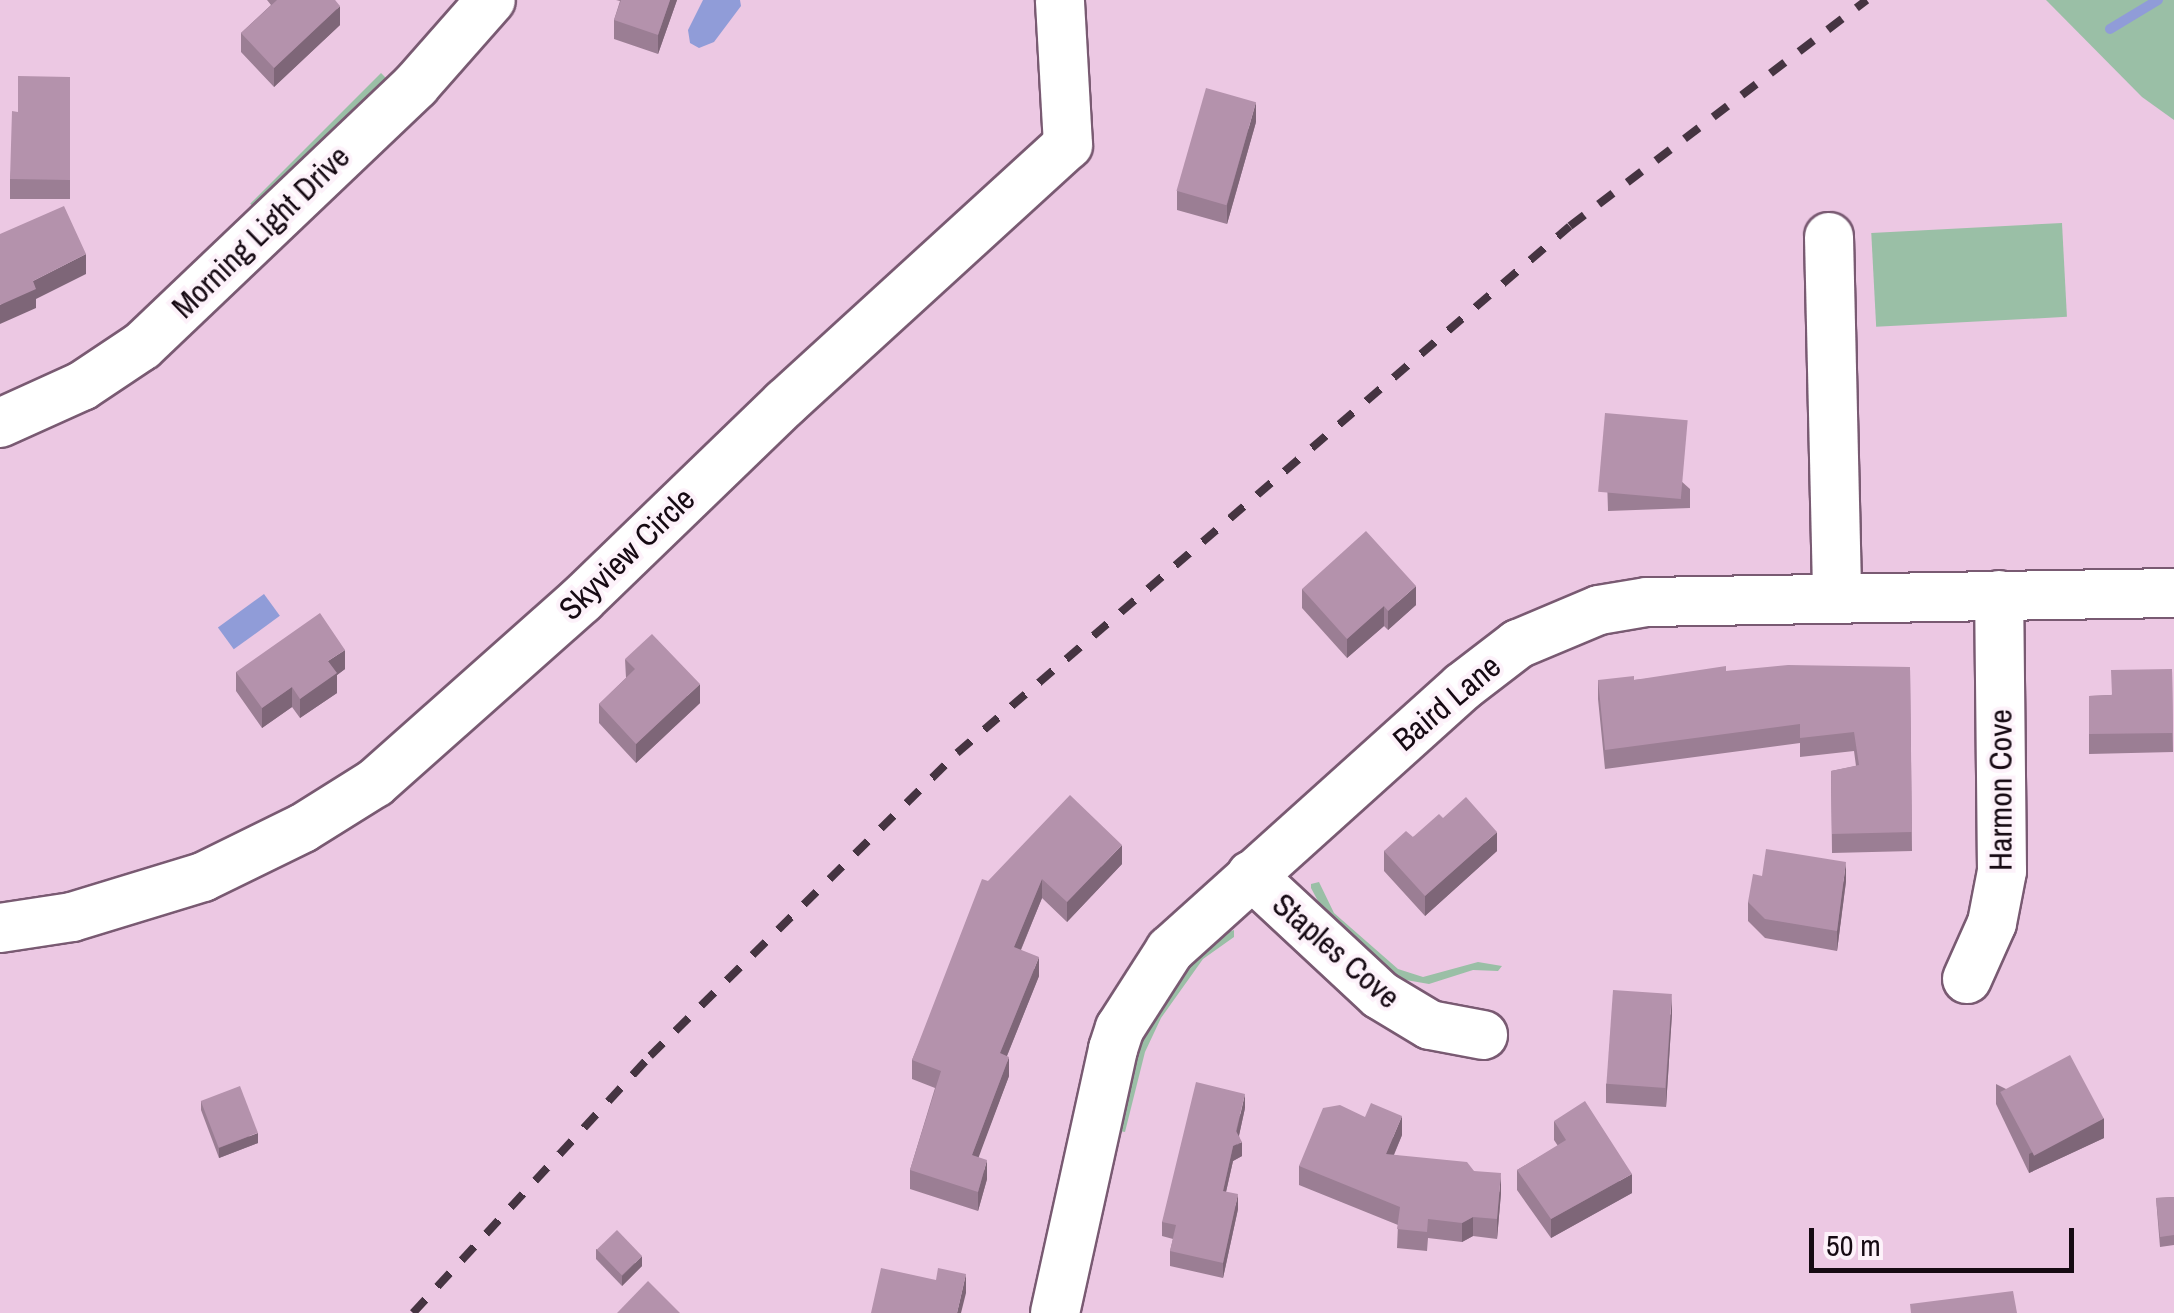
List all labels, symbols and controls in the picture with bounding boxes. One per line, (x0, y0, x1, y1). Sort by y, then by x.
street label: Morning Light Drive (164, 138, 358, 326)
street label: Skyview Circle (551, 480, 703, 628)
street label: Baird Lane (1385, 647, 1509, 759)
street label: Harmon Cove (1982, 709, 2020, 871)
street label: Staples Cove (1265, 885, 1407, 1017)
scale bar (1814, 1208, 2079, 1270)
text: 50 m (1826, 1225, 1881, 1265)

